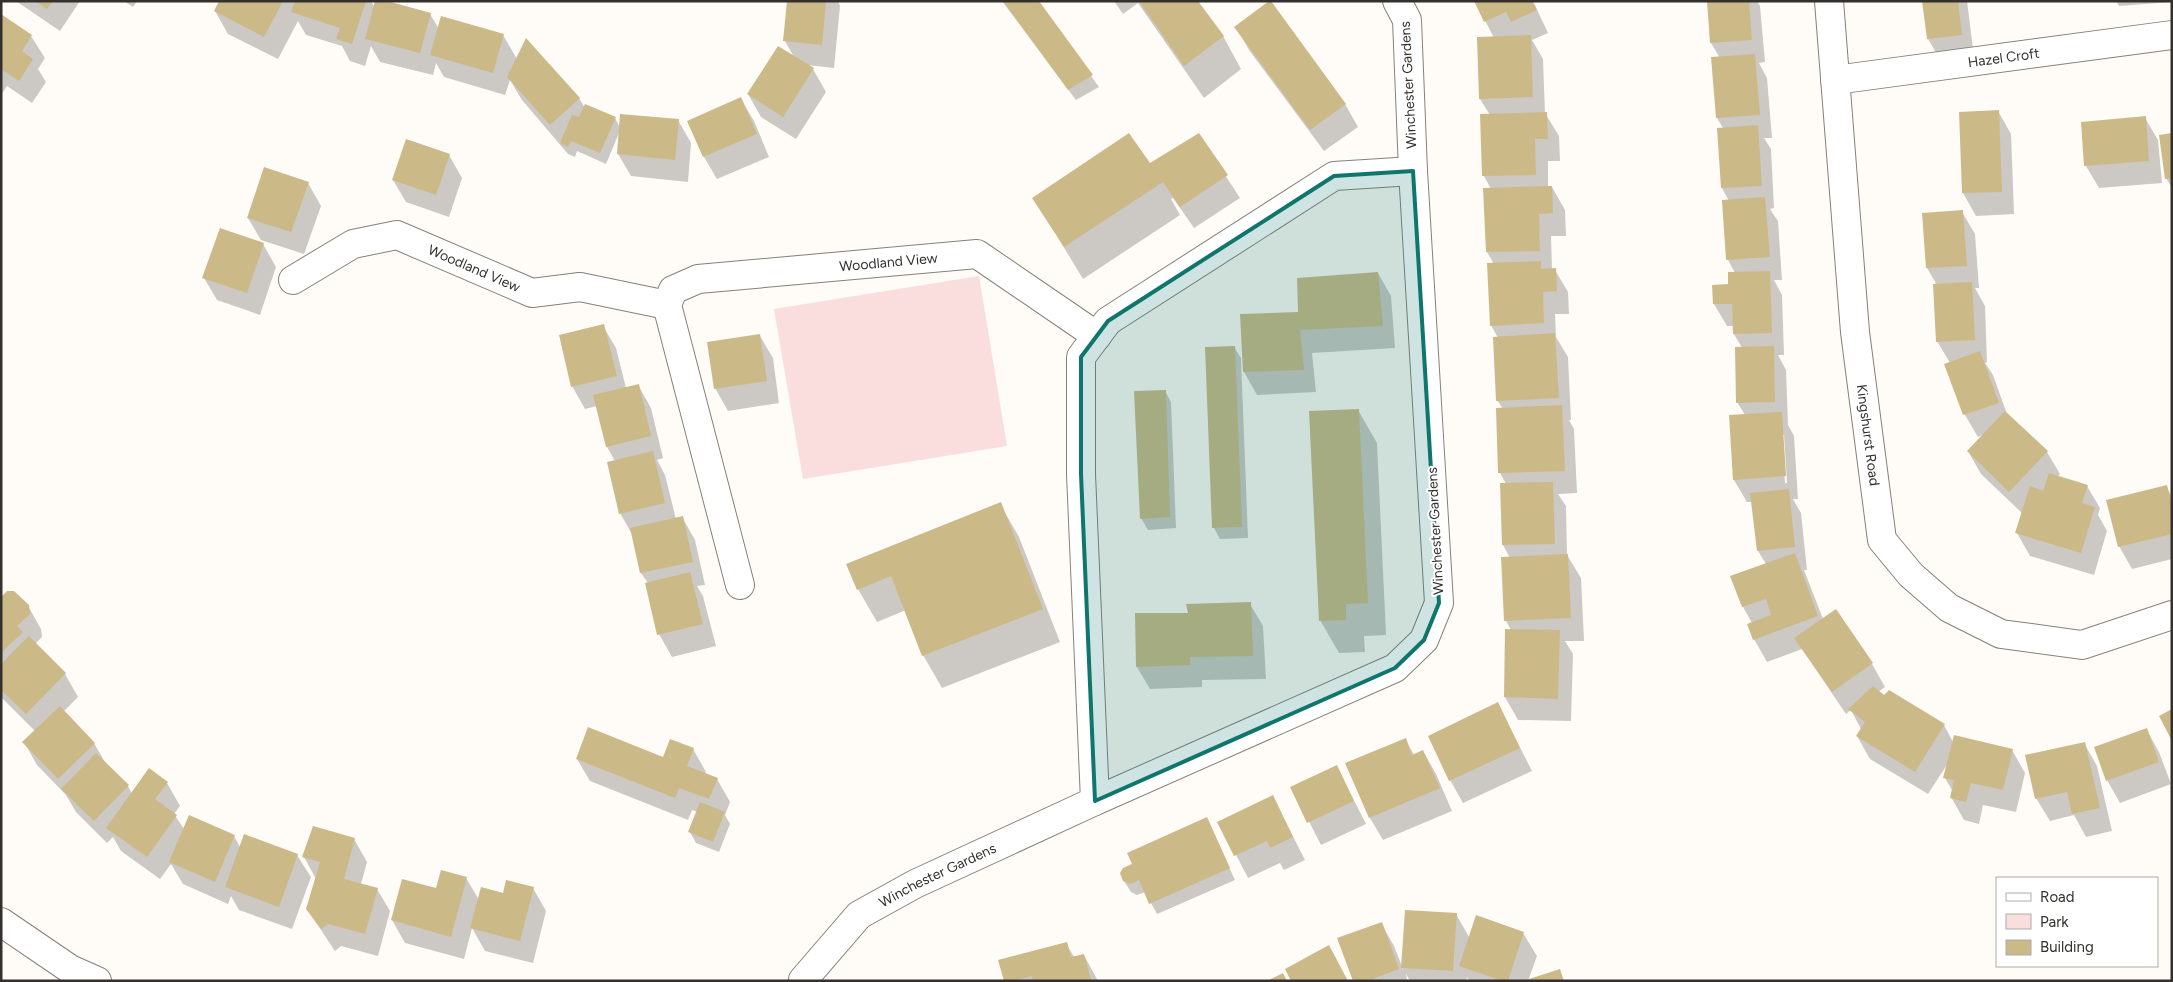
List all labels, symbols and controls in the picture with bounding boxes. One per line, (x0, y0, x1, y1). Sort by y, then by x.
street label: Winchester Gardens (1397, 21, 1420, 149)
street label: Hazel Croft (1967, 45, 2040, 71)
street label: Woodland View (425, 241, 523, 296)
street label: Woodland View (839, 250, 938, 275)
street label: Kingshurst Road (1853, 383, 1883, 487)
street label: Winchester Gardens (1424, 467, 1447, 595)
street label: Winchester Gardens (876, 840, 999, 911)
legend (1996, 877, 2158, 967)
text: Road (2040, 888, 2075, 906)
text: Park (2040, 913, 2069, 931)
text: Building (2040, 938, 2094, 956)

